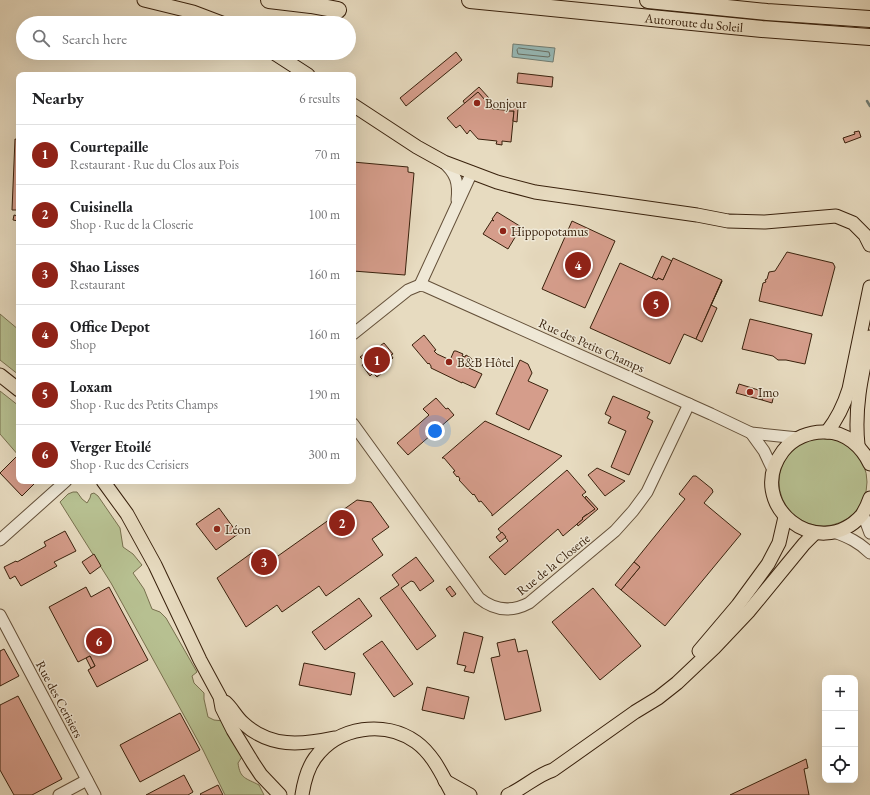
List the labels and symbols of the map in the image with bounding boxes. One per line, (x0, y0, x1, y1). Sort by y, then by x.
street label: Autoroute du Soleil (643, 9, 744, 36)
place label: Bonjour (485, 95, 527, 112)
marker: Bonjour (472, 98, 482, 108)
place label: Hippopotamus (511, 223, 588, 240)
marker: Hippopotamus (498, 226, 508, 236)
pin: 4 (565, 250, 591, 280)
pin: 5 (643, 289, 669, 319)
street label: Rue des Petits Champs (536, 314, 647, 376)
pin: 1 (364, 345, 390, 375)
place label: B&B Hôtel (457, 354, 514, 371)
marker: B&B Hôtel (444, 357, 454, 367)
place label: Imo (758, 384, 779, 401)
marker: Imo (745, 387, 755, 397)
your location (425, 421, 445, 441)
pin: 2 (329, 508, 355, 538)
place label: Léon (225, 521, 251, 538)
marker: Léon (212, 524, 222, 534)
street label: Rue de la Closerie (513, 530, 593, 599)
pin: 3 (251, 547, 277, 577)
pin: 6 (86, 626, 112, 656)
street label: Rue des Cerisiers (32, 658, 87, 741)

